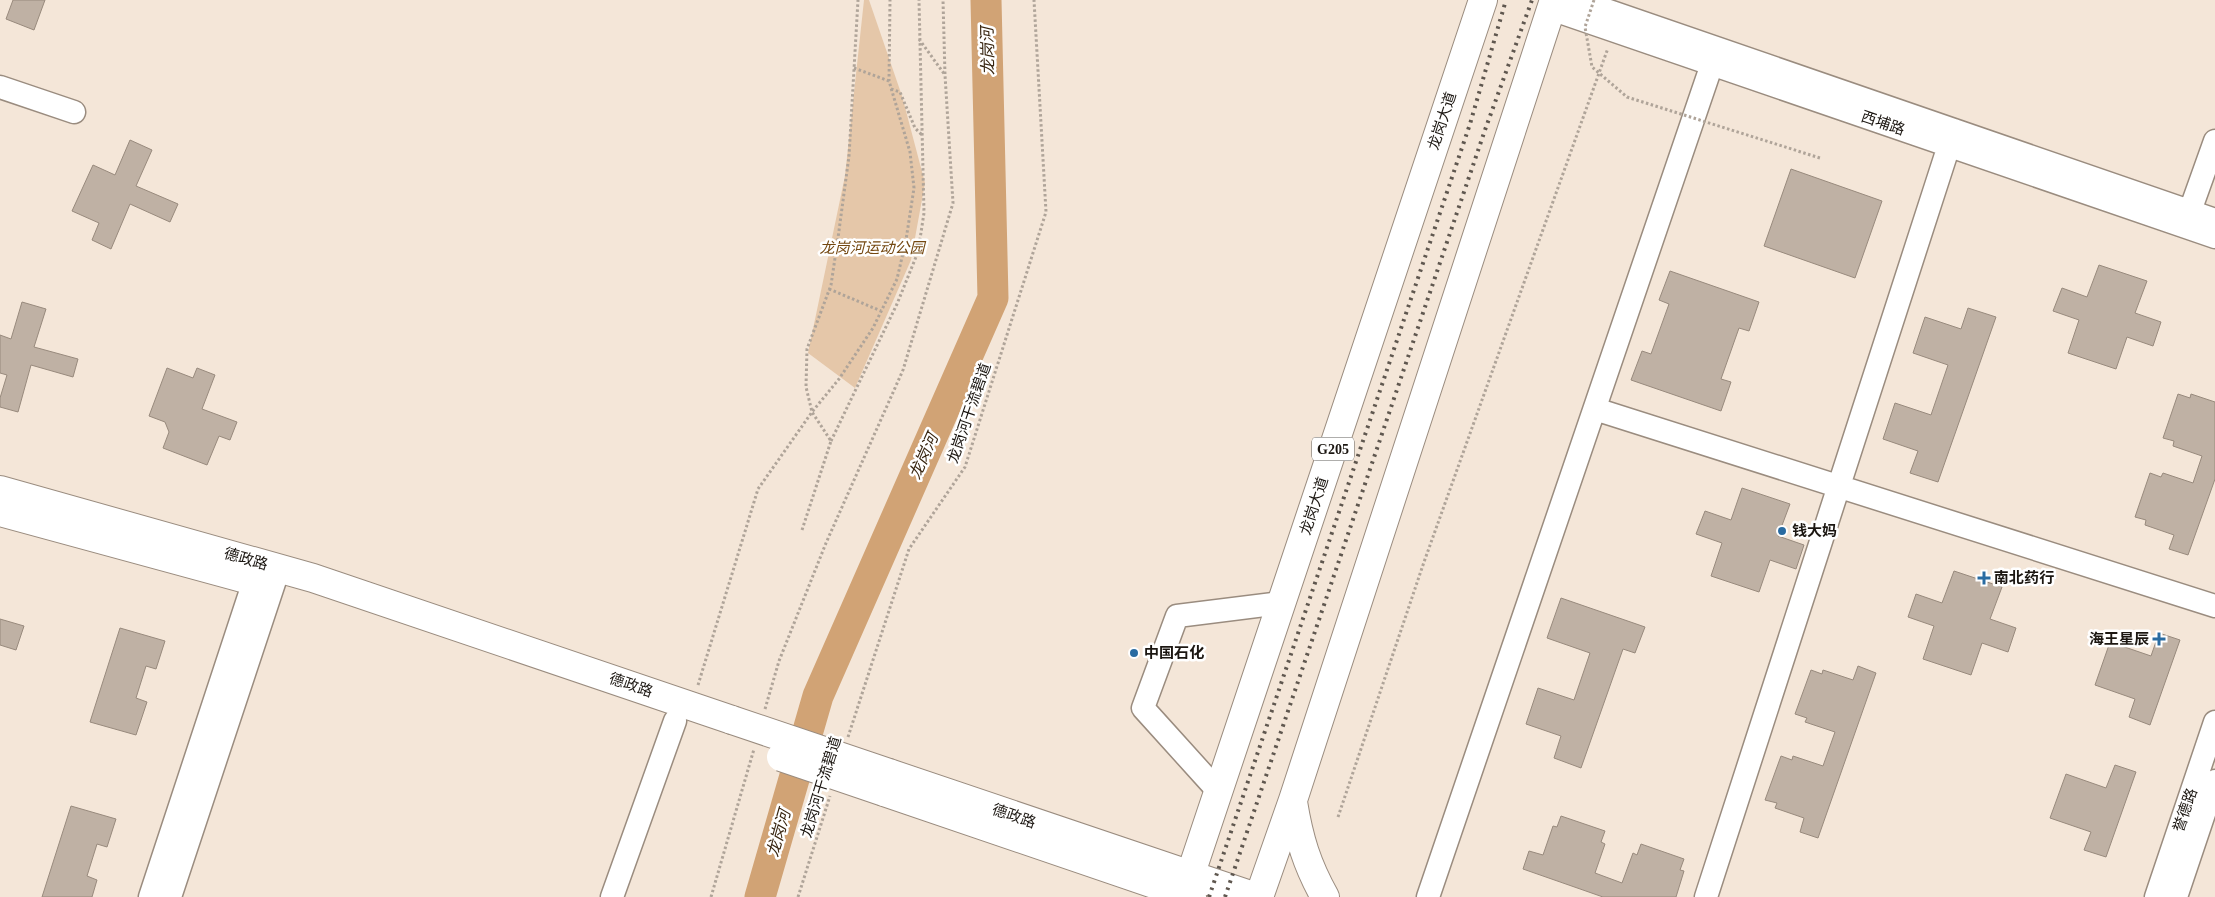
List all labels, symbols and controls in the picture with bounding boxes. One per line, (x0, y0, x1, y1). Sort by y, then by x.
water label: 龙岗河 (979, 24, 996, 75)
street label: 龙岗大道 (1424, 90, 1459, 152)
street label: 西埔路 (1859, 107, 1907, 138)
park label: 龙岗河运动公园 (819, 240, 926, 256)
street label: 龙岗河干流碧道 (943, 360, 994, 465)
water label: 龙岗河 (906, 428, 942, 482)
road number: G205 (1312, 438, 1354, 460)
street label: 龙岗大道 (1296, 475, 1331, 537)
place label: 钱大妈 (1792, 522, 1837, 539)
marker: 钱大妈 (1776, 525, 1788, 537)
street label: 德政路 (222, 544, 270, 573)
place label: 南北药行 (1994, 570, 2054, 586)
marker: 南北药行 (1978, 572, 1990, 584)
place label: 海王星辰 (2089, 631, 2149, 647)
marker: 海王星辰 (2153, 633, 2165, 645)
place label: 中国石化 (1144, 644, 1204, 661)
marker: 中国石化 (1128, 647, 1140, 659)
street label: 德政路 (607, 669, 655, 700)
street label: 龙岗河干流碧道 (797, 734, 844, 840)
street label: 誉德路 (2169, 786, 2200, 834)
street label: 德政路 (990, 800, 1038, 831)
water label: 龙岗河 (764, 805, 794, 859)

